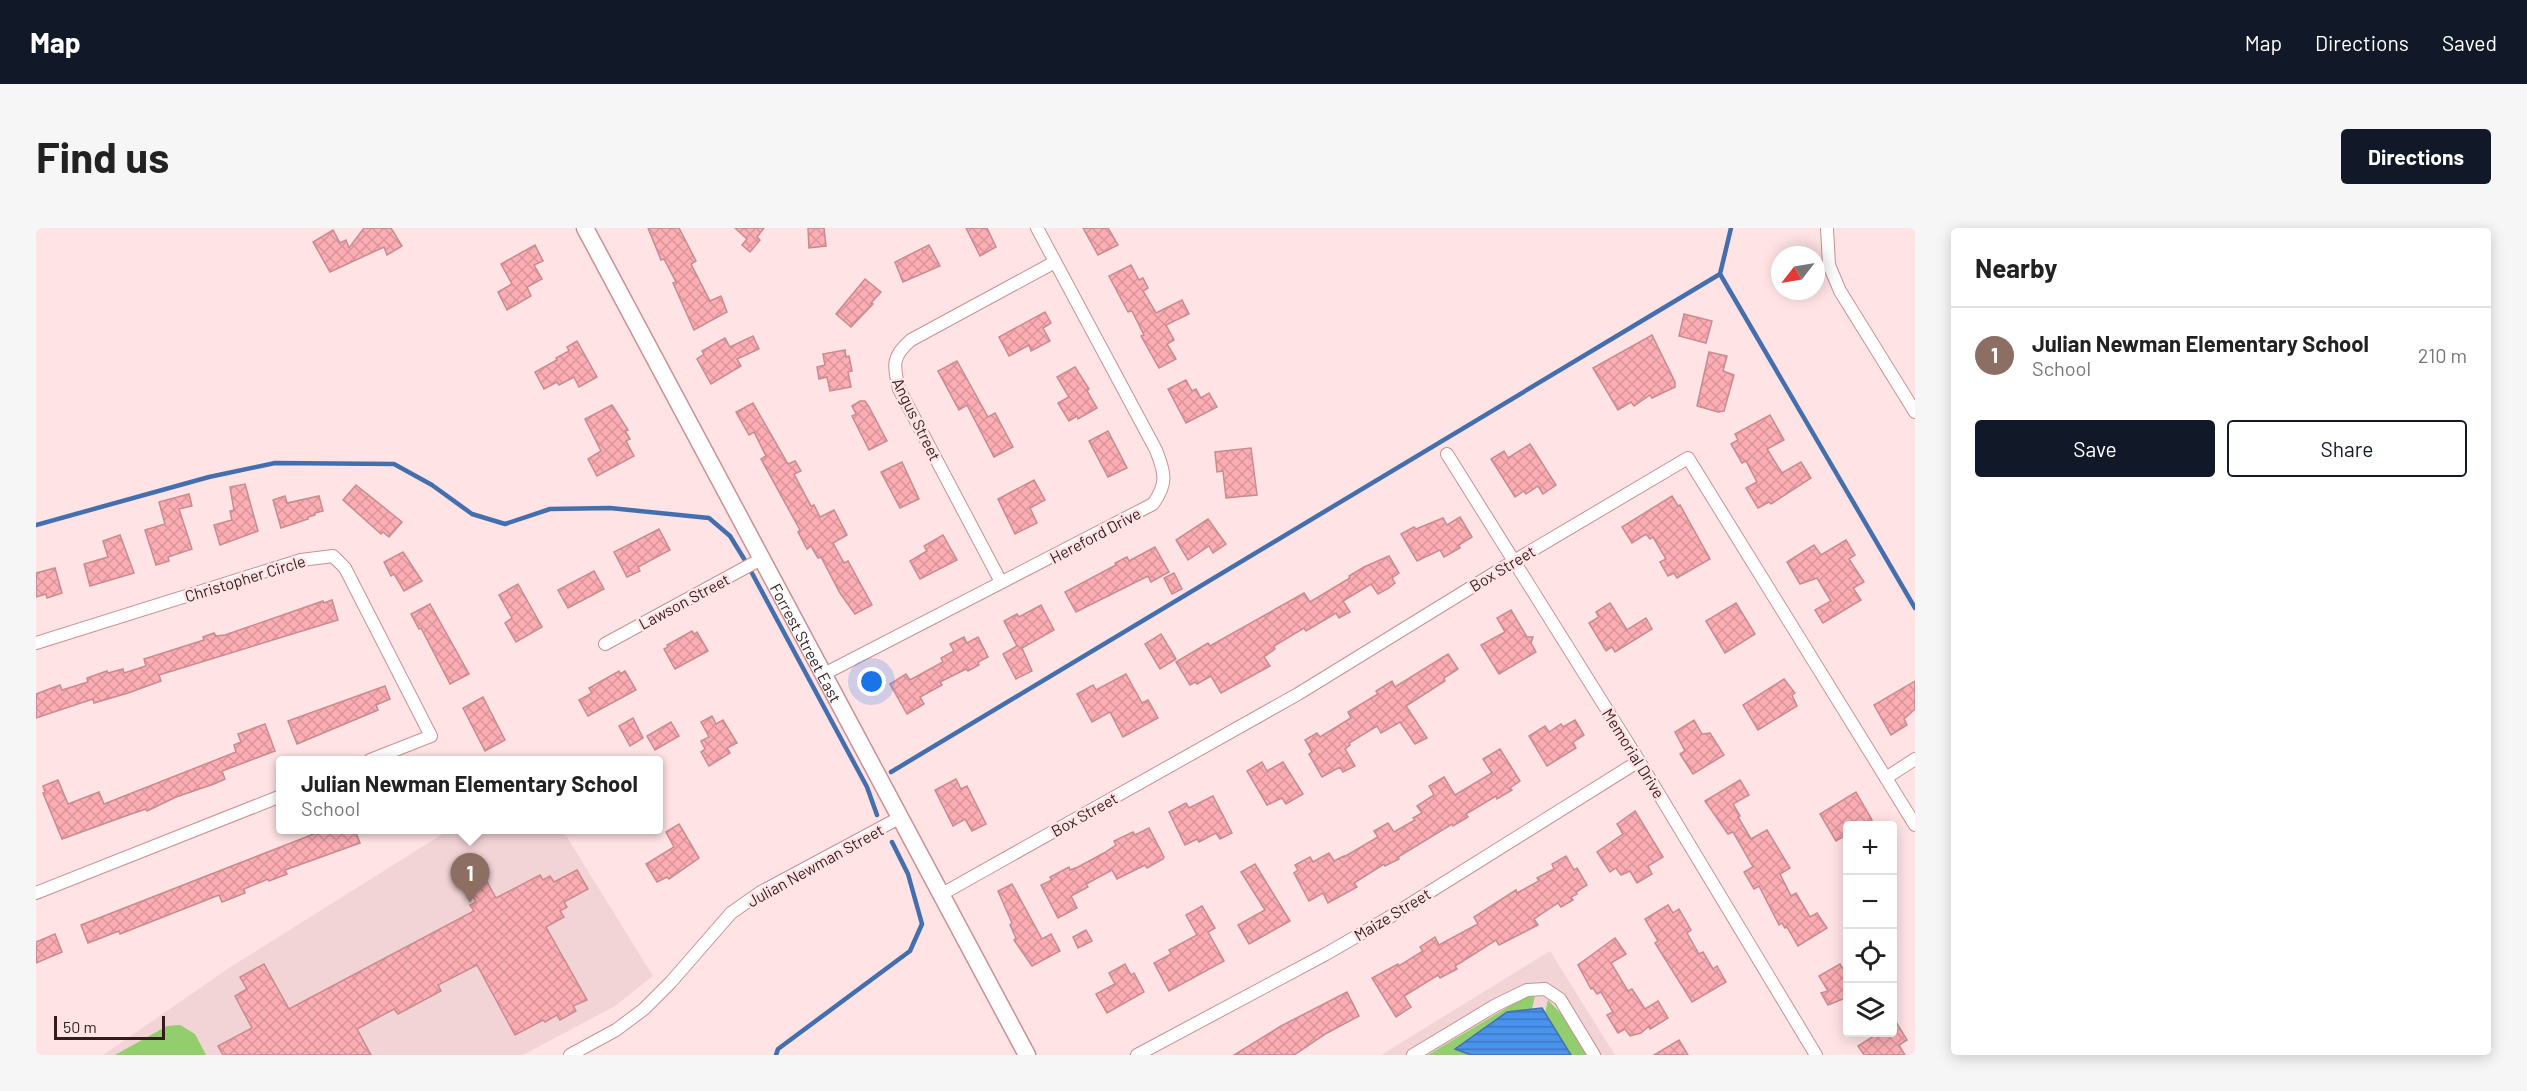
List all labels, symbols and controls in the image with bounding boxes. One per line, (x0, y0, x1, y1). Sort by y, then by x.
text: Map (30, 25, 81, 59)
text: Map (2245, 30, 2282, 55)
text: Directions (2315, 30, 2409, 55)
text: Saved (2442, 30, 2497, 55)
button: Directions (2341, 129, 2491, 184)
text: Find us (36, 131, 169, 181)
north arrow (1771, 246, 1825, 300)
text: Nearby (1975, 252, 2057, 283)
text: Julian Newman Elementary School (2032, 330, 2369, 356)
text: 1 (1991, 343, 1998, 367)
text: 210 m (2418, 343, 2467, 367)
text: School (2032, 356, 2091, 380)
street label: Angus Street (889, 374, 945, 464)
button: Save (1975, 420, 2215, 477)
button: Share (2227, 420, 2467, 477)
street label: Hereford Drive (1046, 503, 1144, 567)
street label: Box Street (1466, 541, 1538, 595)
street label: Christopher Circle (182, 551, 308, 605)
street label: Lawson Street (635, 569, 733, 633)
street label: Forrest Street East (767, 580, 846, 705)
your location (857, 667, 886, 696)
street label: Memorial Drive (1599, 705, 1669, 801)
popup (276, 756, 663, 834)
text: Julian Newman Elementary School (301, 770, 638, 796)
street label: Box Street (1047, 788, 1121, 840)
text: School (301, 796, 360, 820)
street label: Julian Newman Street (743, 820, 887, 910)
map controls (1843, 821, 1897, 1037)
button: + (1843, 821, 1897, 875)
pin: 1 (450, 854, 490, 903)
button: − (1843, 875, 1897, 929)
street label: Maize Street (1350, 884, 1434, 944)
button: locate (1843, 929, 1897, 983)
button: layers (1843, 983, 1897, 1037)
scale bar (54, 1013, 165, 1040)
text: 50 m (63, 1017, 97, 1036)

